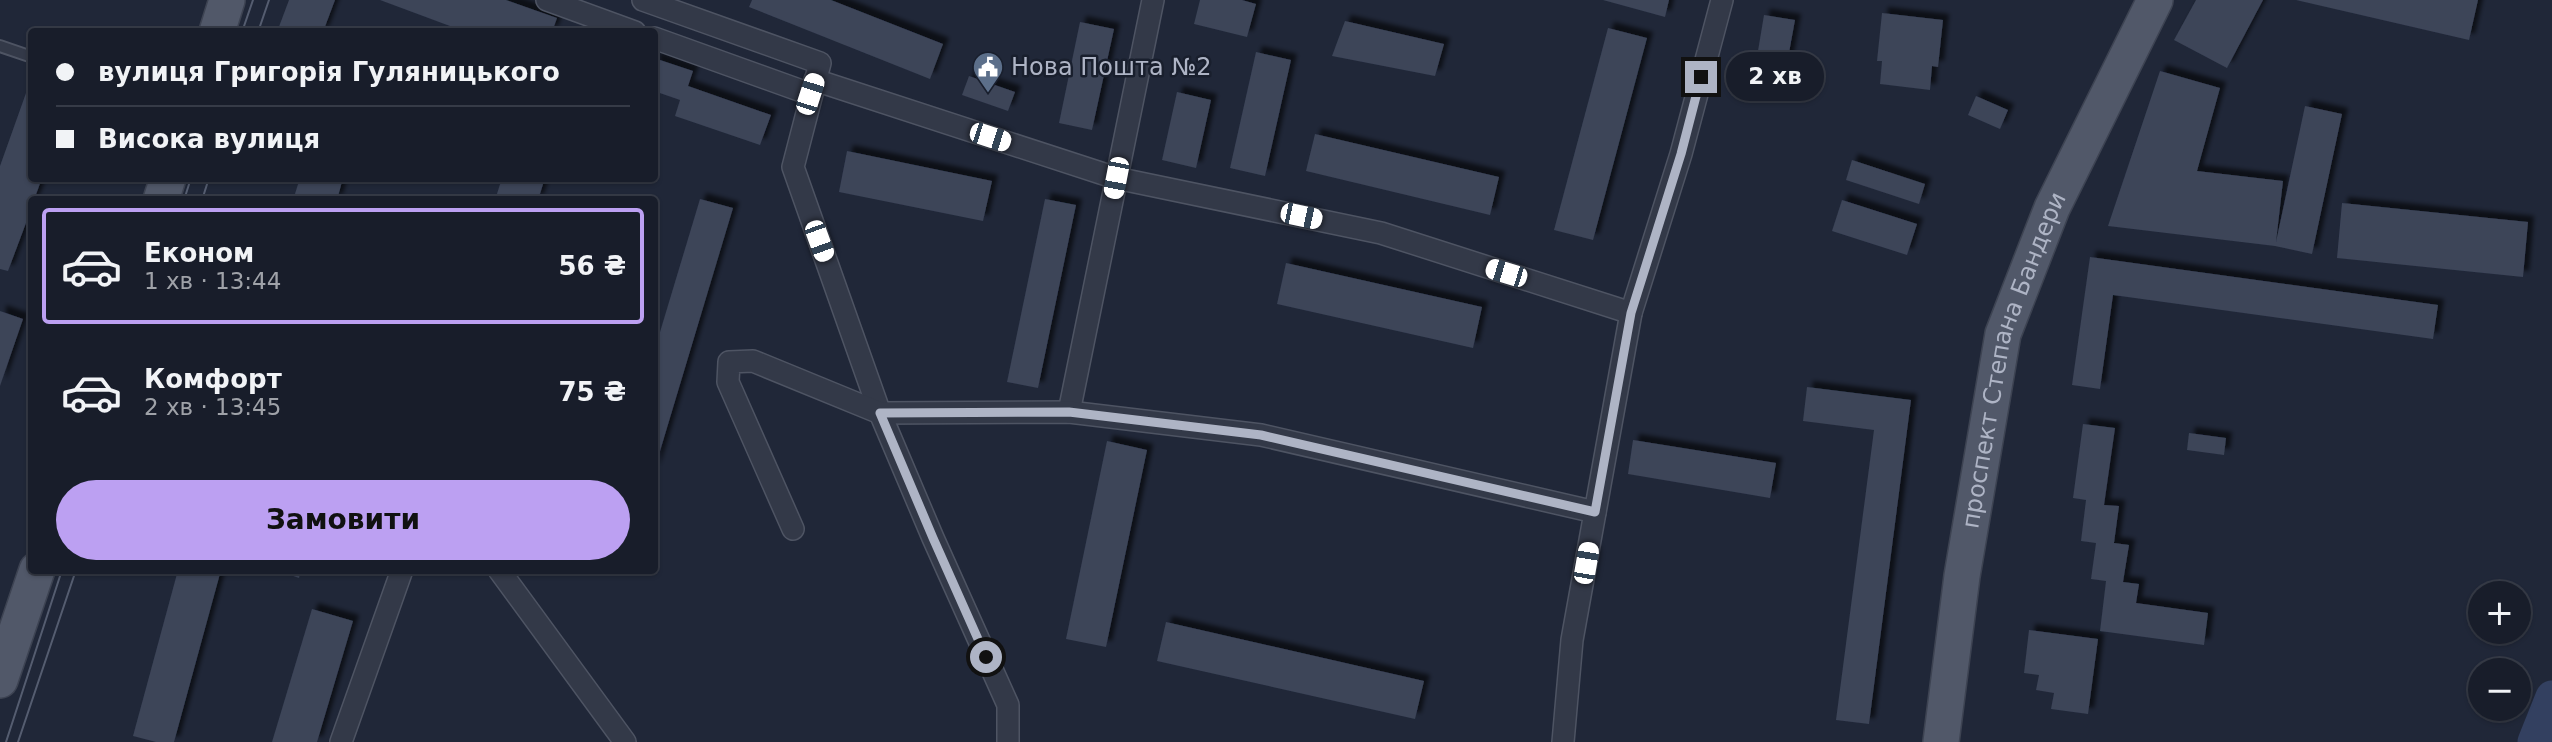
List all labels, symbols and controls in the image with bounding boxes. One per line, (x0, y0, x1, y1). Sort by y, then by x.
public building icon: Нова Пошта №2 (971, 50, 1005, 94)
callout: 2 хв (1726, 52, 1824, 102)
place label: Нова Пошта №2 (1011, 53, 1211, 81)
text: вулиця Григорія Гуляницького (98, 57, 560, 87)
route end (1685, 61, 1717, 93)
text: 2 хв (1748, 63, 1802, 89)
car (794, 71, 827, 117)
car (967, 121, 1014, 153)
text: Висока вулиця (98, 124, 320, 154)
car (1102, 155, 1131, 201)
street label: проспект Степана Бандери (1956, 187, 2072, 531)
car (1279, 201, 1324, 231)
car (802, 218, 837, 264)
icon: car (60, 235, 123, 298)
text: Економ (144, 238, 254, 268)
text: 56 ₴ (558, 251, 626, 281)
car (1483, 257, 1530, 289)
text: 1 хв · 13:44 (144, 268, 281, 294)
icon: car (60, 361, 123, 424)
text: Комфорт (144, 364, 282, 394)
text: 75 ₴ (558, 377, 626, 407)
text: 2 хв · 13:45 (144, 394, 281, 420)
button: Замовити (56, 480, 630, 560)
car (1573, 540, 1600, 586)
map controls (2468, 581, 2531, 721)
button: + (2468, 581, 2531, 644)
route start (970, 641, 1002, 673)
button: − (2468, 658, 2531, 721)

